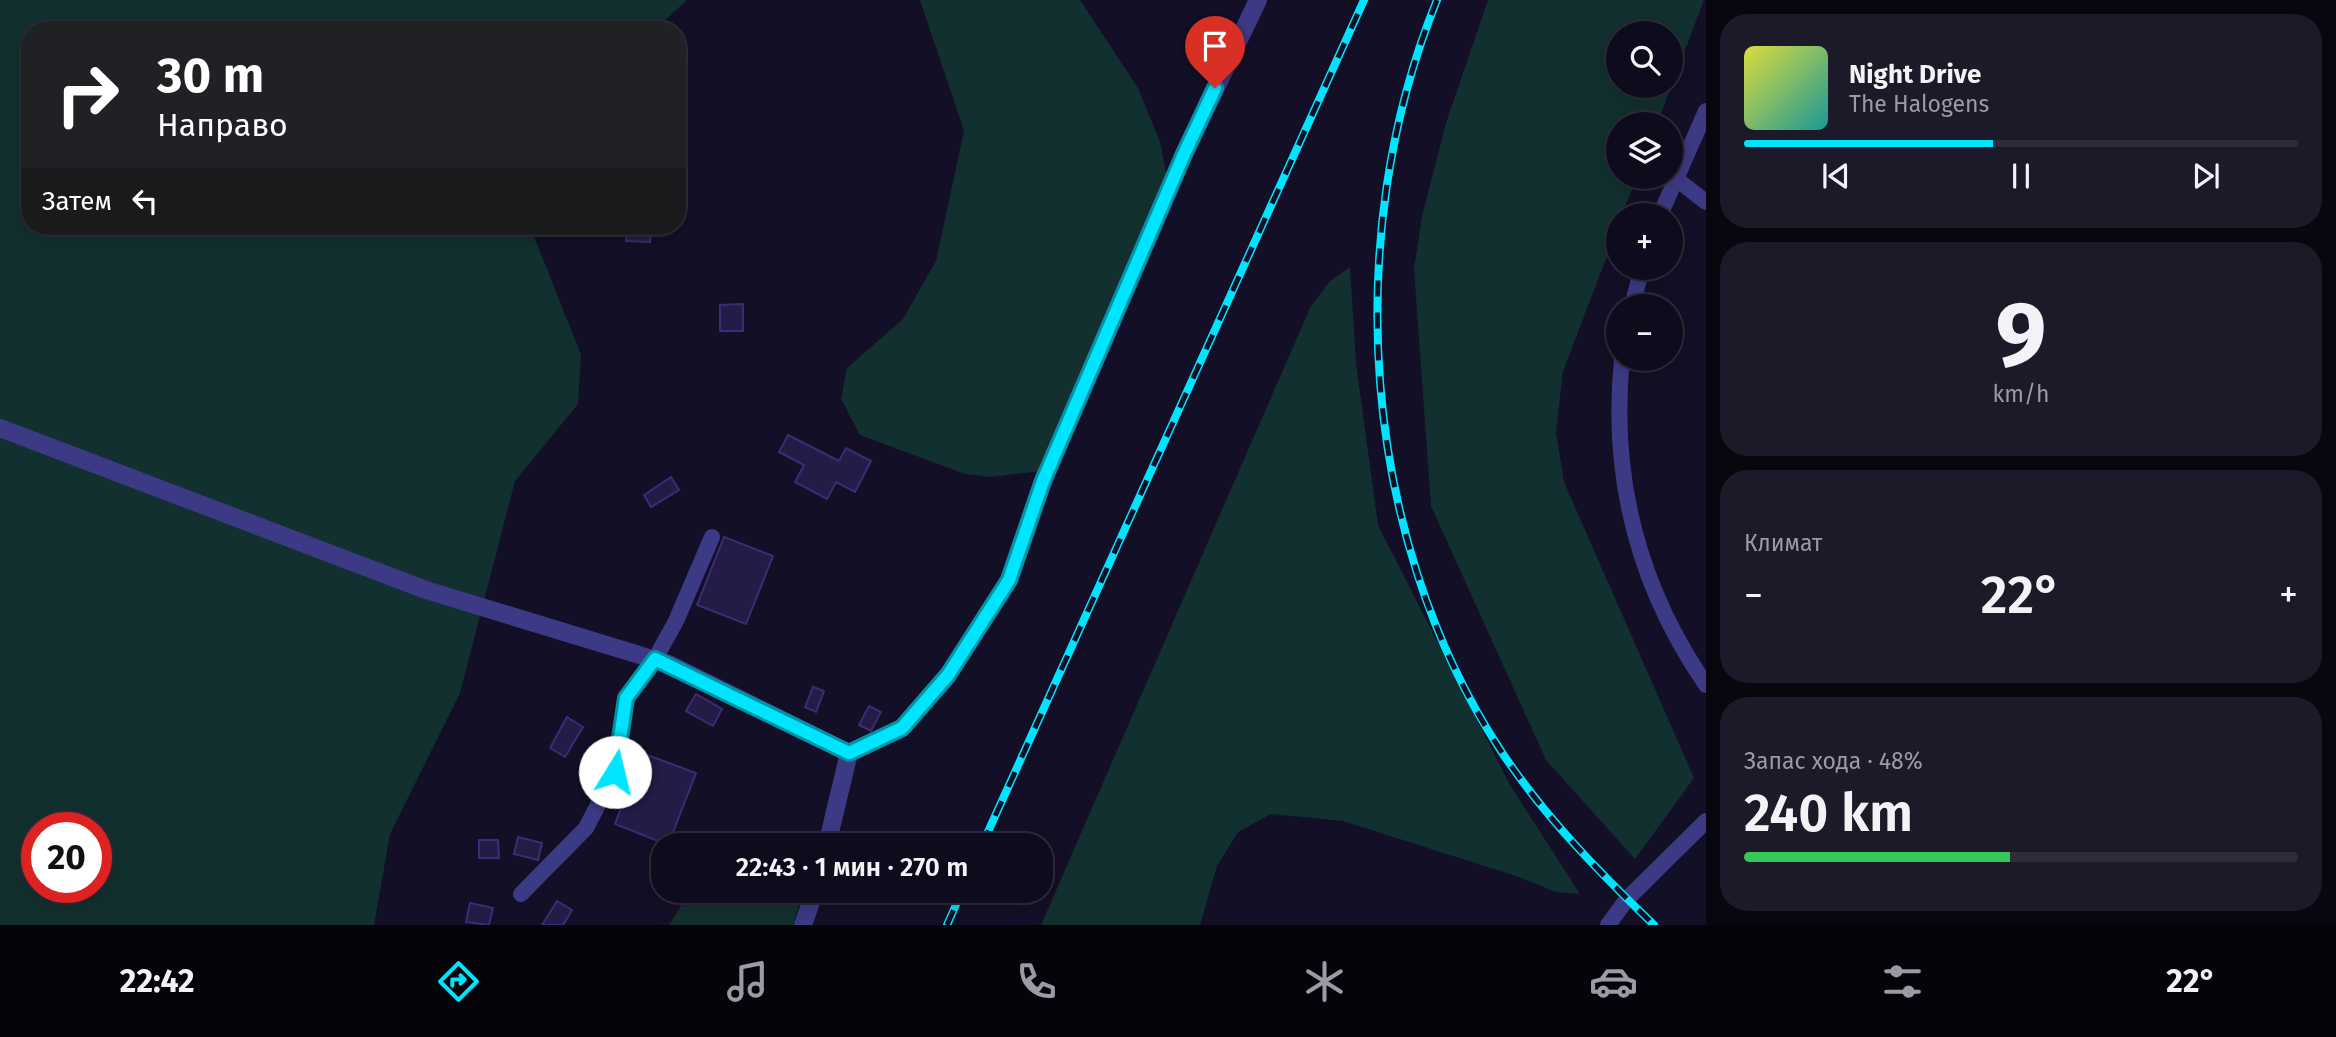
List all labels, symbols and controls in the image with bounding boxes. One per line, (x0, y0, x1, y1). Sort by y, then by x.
pin (1185, 16, 1245, 88)
map controls (1606, 21, 1683, 371)
button: search (1606, 21, 1683, 98)
icon: arrive (1196, 27, 1234, 65)
text: 30 m (157, 46, 264, 105)
icon: right (42, 49, 133, 140)
text: Night Drive (1849, 59, 1981, 90)
text: The Halogens (1849, 90, 1989, 118)
text: Направо (157, 106, 288, 144)
button: layers (1606, 112, 1683, 189)
icon: previous (1817, 157, 1855, 195)
icon: pause (2002, 157, 2040, 195)
icon: next (2187, 157, 2225, 195)
icon: left (126, 182, 164, 220)
text: Затем (42, 186, 112, 217)
button: + (1606, 203, 1683, 280)
text: 9 (1996, 280, 2046, 389)
button: − (1606, 294, 1683, 371)
text: km/h (1993, 380, 2049, 408)
text: Климат (1744, 529, 1822, 557)
text: 22° (1981, 564, 2061, 627)
text: − (1744, 572, 1763, 618)
text: + (2279, 572, 2298, 618)
position arrow (578, 735, 652, 809)
text: Запас хода · 48% (1744, 747, 1923, 775)
text: 240 km (1744, 782, 1913, 845)
speed limit sign: 20 (21, 812, 112, 903)
text: 22:43 · 1 мин · 270 m (736, 852, 968, 883)
icon: directions (434, 957, 483, 1006)
icon: music (723, 957, 772, 1006)
icon: phone (1012, 957, 1061, 1006)
icon: climate (1300, 957, 1349, 1006)
icon: car (1589, 957, 1638, 1006)
icon: filters (1878, 957, 1927, 1006)
text: 22:42 (120, 962, 194, 1000)
text: 22° (2166, 962, 2216, 1000)

